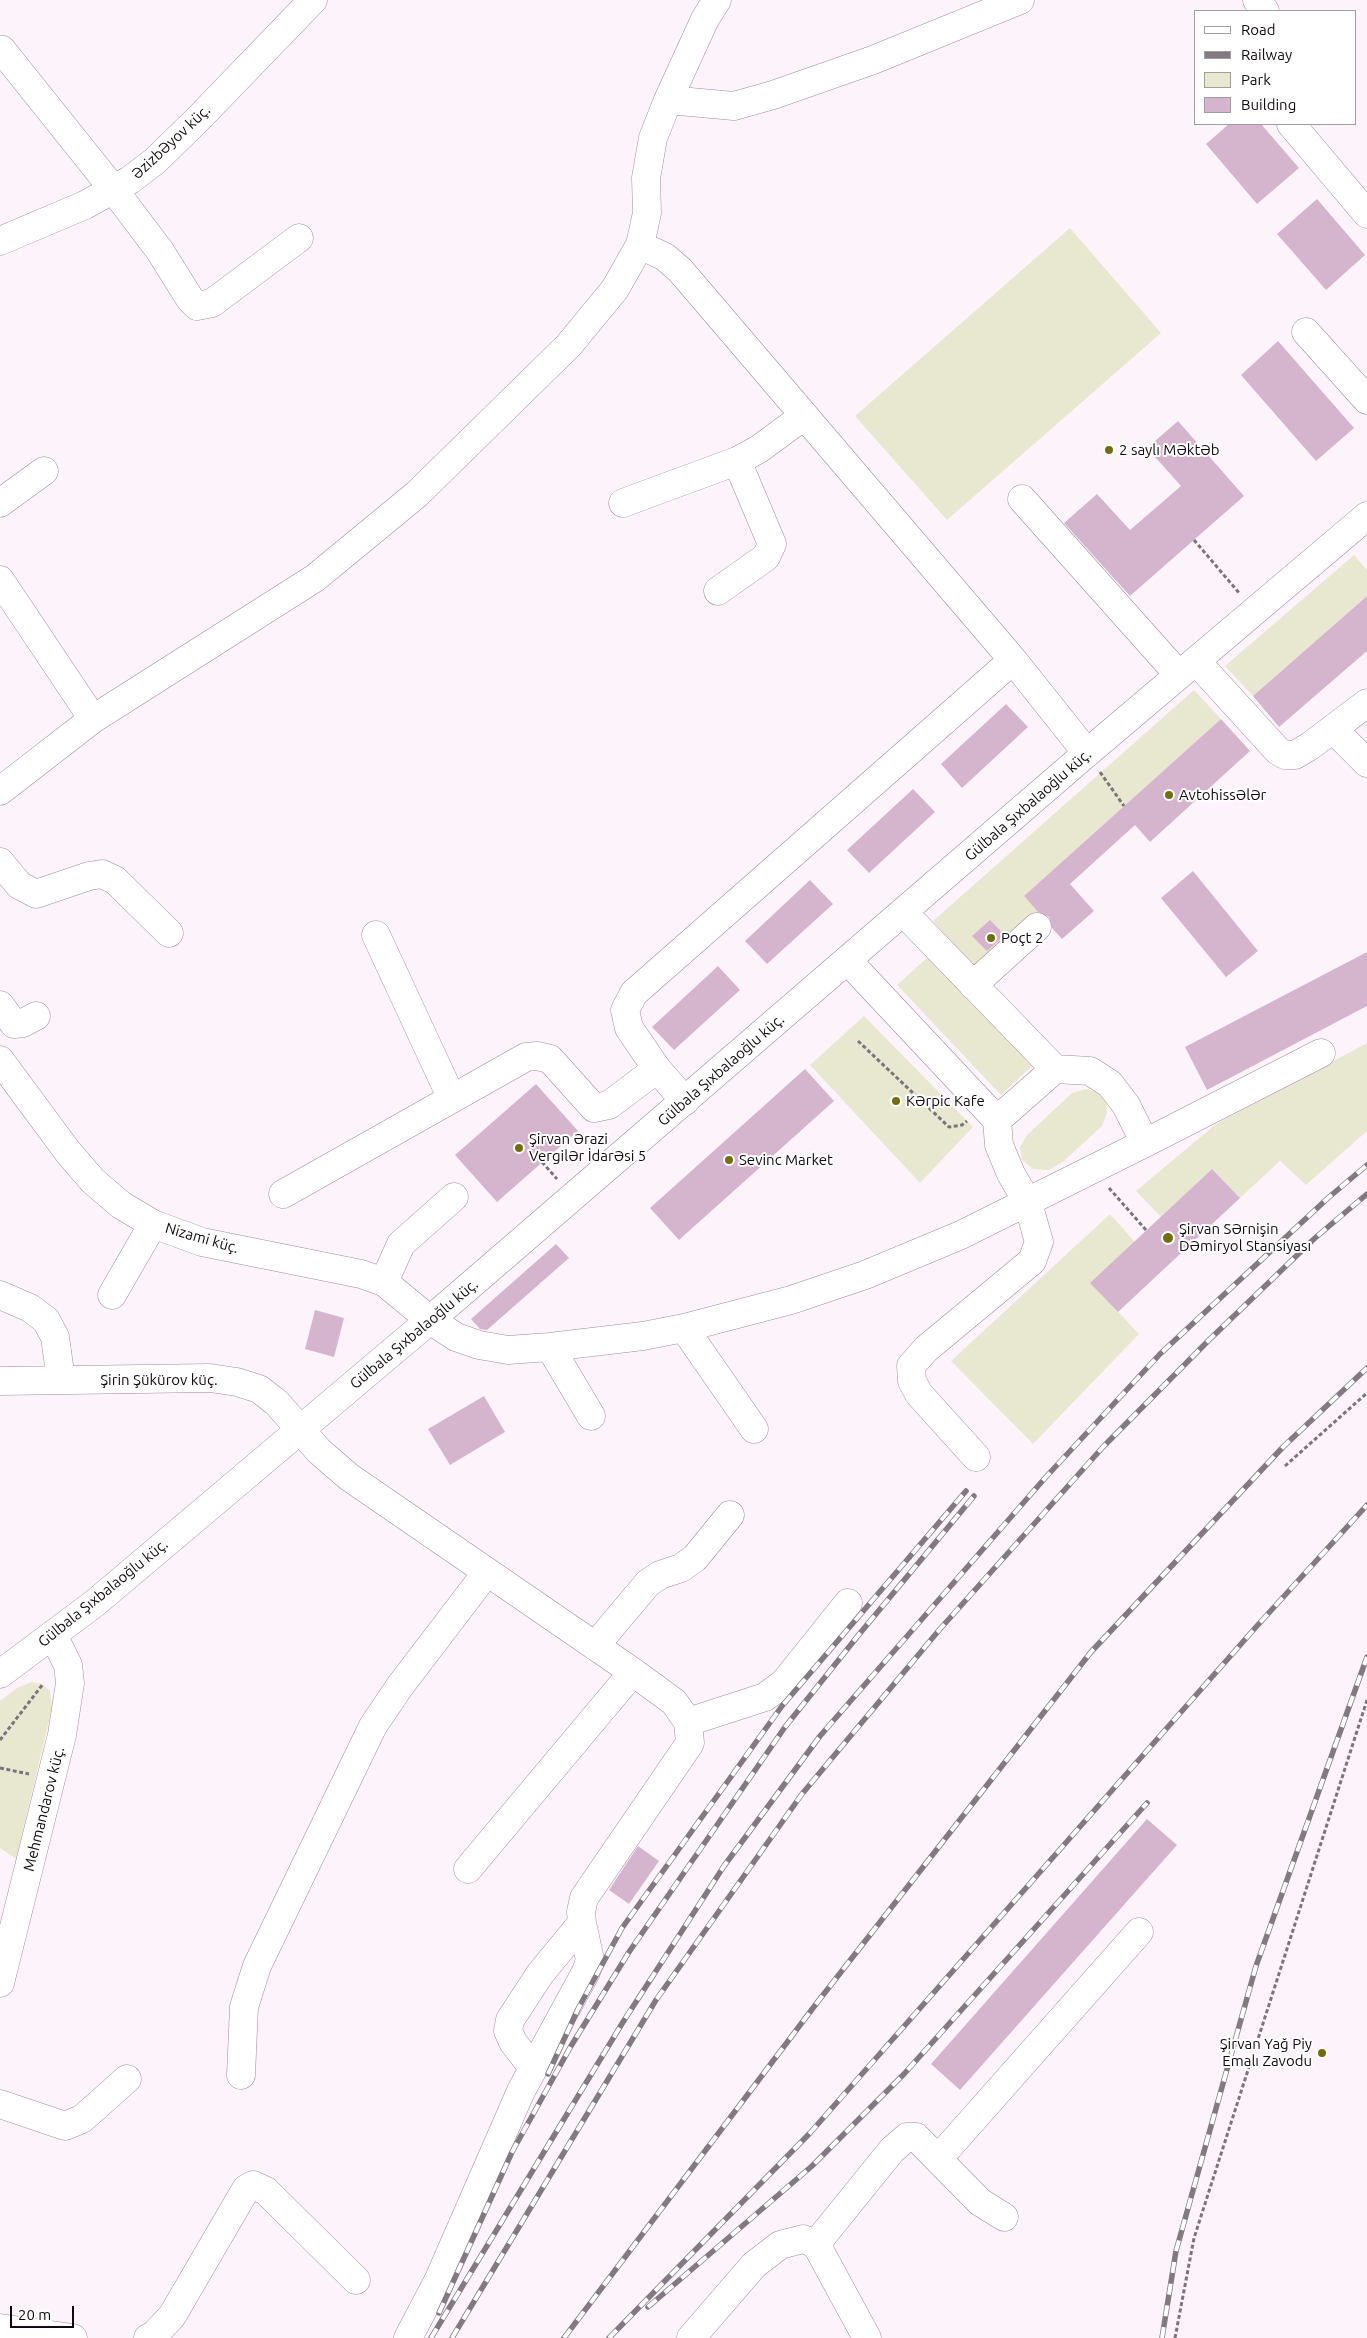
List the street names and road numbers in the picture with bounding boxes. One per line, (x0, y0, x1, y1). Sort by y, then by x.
street label: Əzizbəyov küç. (128, 101, 214, 183)
street label: Gülbala Şıxbalaoğlu küç. (961, 745, 1095, 865)
street label: Gülbala Şıxbalaoğlu küç. (654, 1010, 788, 1130)
street label: Nizami küç. (163, 1219, 241, 1257)
street label: Gülbala Şıxbalaoğlu küç. (346, 1275, 482, 1393)
street label: Şirin Şükürov küç. (100, 1371, 218, 1389)
street label: Gülbala Şıxbalaoğlu küç. (35, 1535, 171, 1651)
street label: Mehmandarov küç. (20, 1745, 68, 1873)

